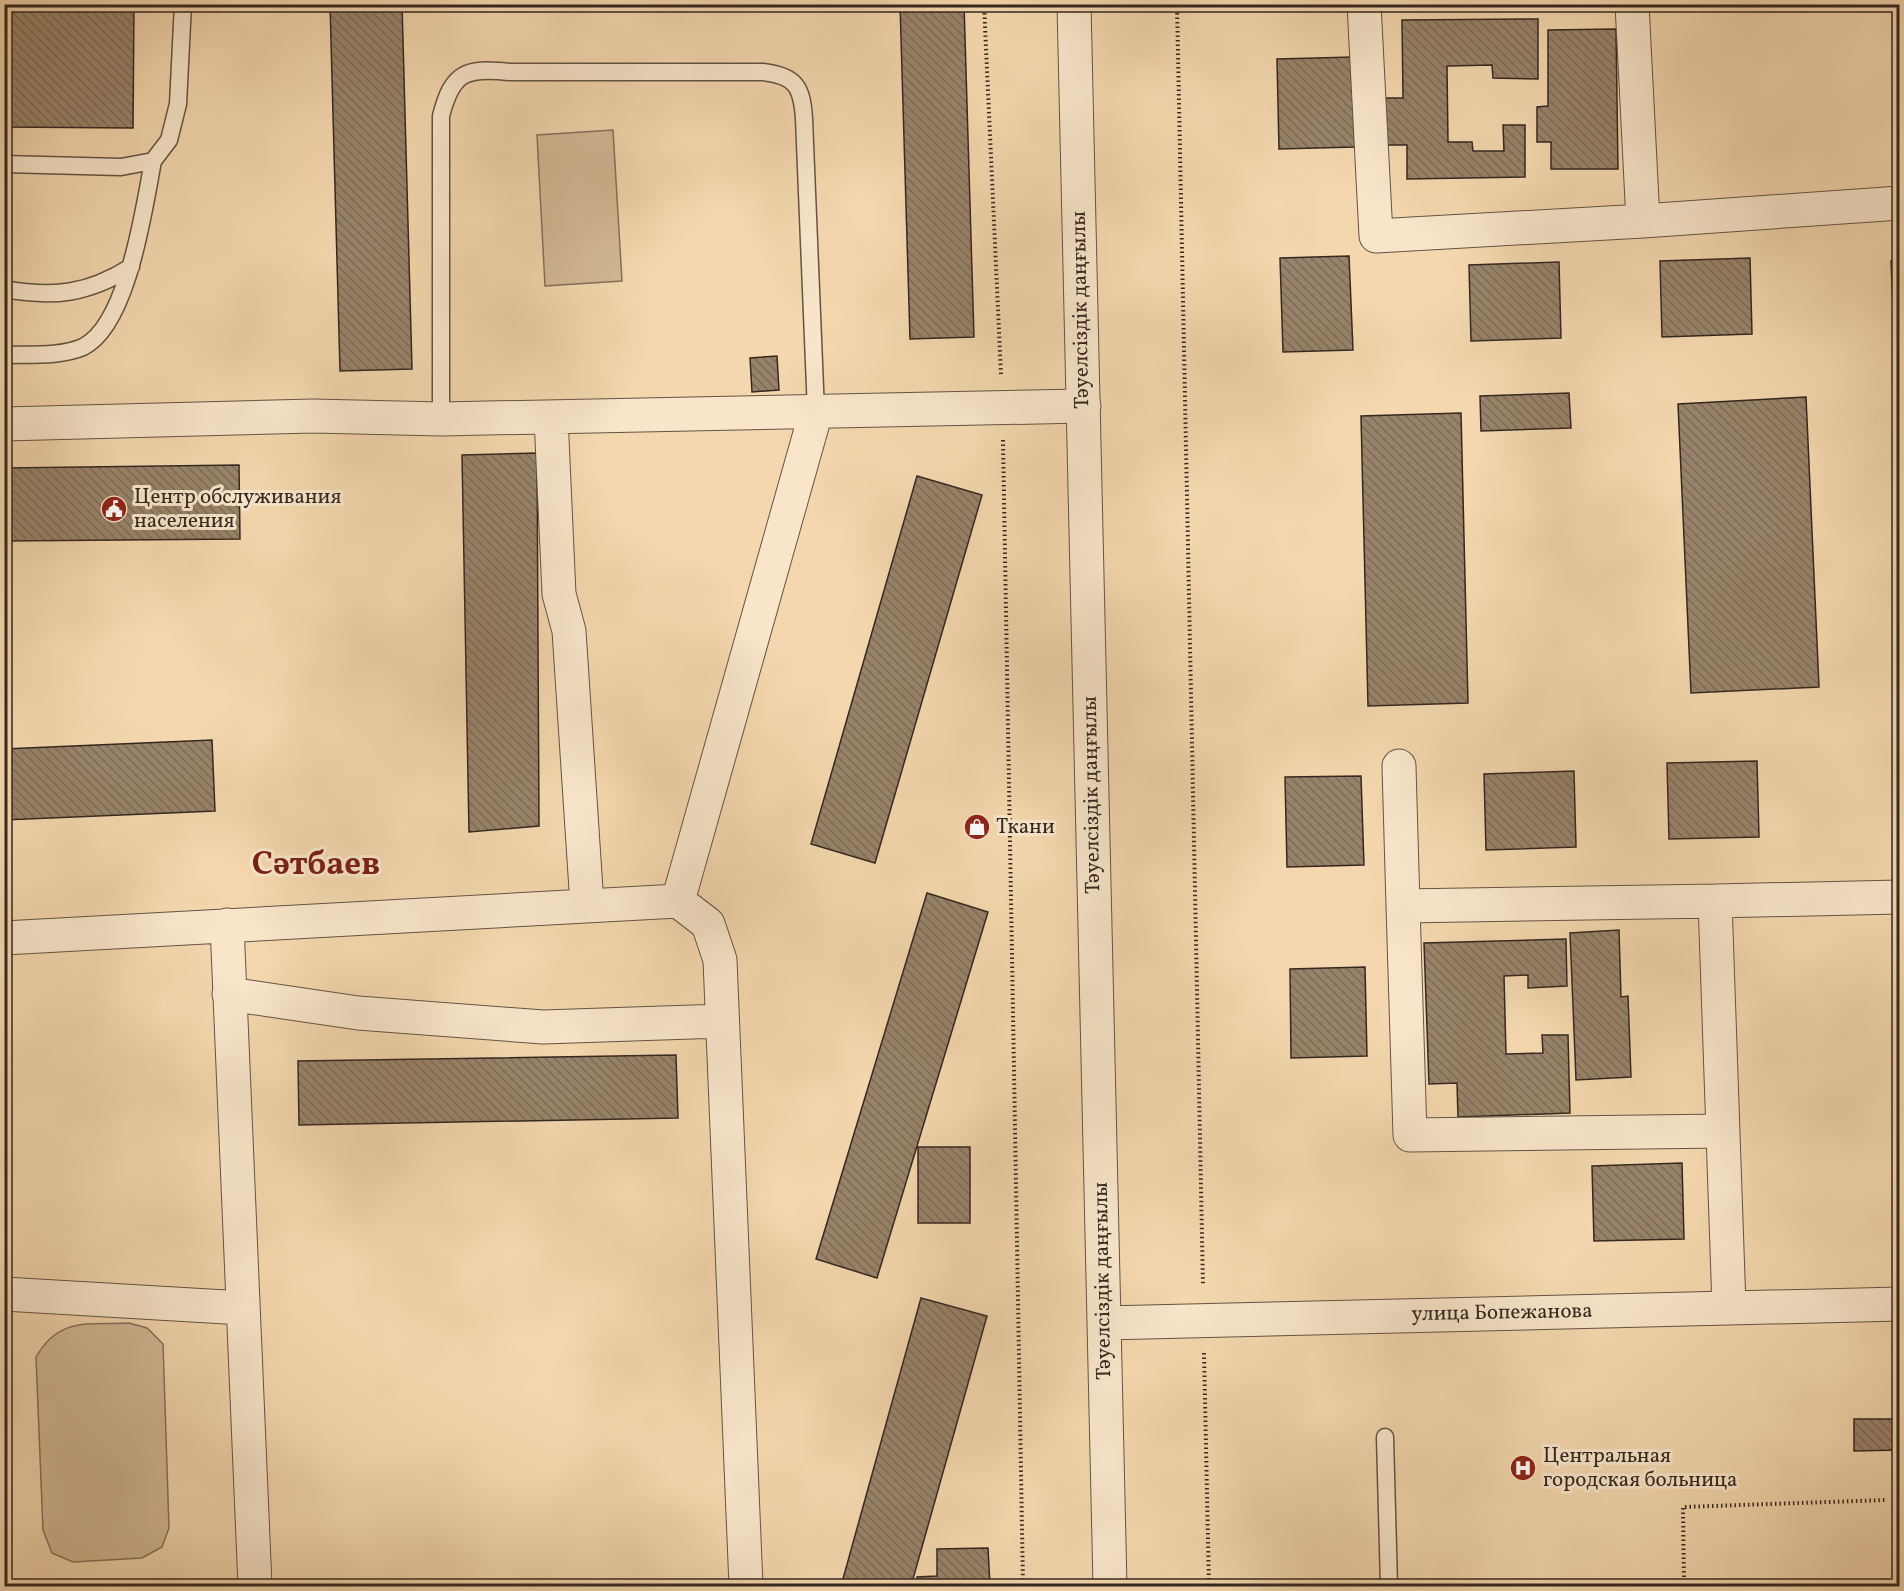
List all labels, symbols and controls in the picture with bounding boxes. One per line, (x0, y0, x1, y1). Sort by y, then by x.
street label: Тәуелсіздік даңғылы (1065, 211, 1097, 409)
place label: Центр обслуживания населения (134, 483, 341, 536)
public building icon: Центр обслуживания населения (99, 494, 129, 524)
street label: Тәуелсіздік даңғылы (1076, 696, 1108, 894)
shop icon: Ткани (962, 812, 992, 842)
place label: Ткани (996, 813, 1055, 842)
district label: Сәтбаев (252, 843, 380, 889)
street label: Тәуелсіздік даңғылы (1087, 1182, 1119, 1380)
street label: улица Бопежанова (1411, 1297, 1593, 1329)
place label: Центральная городская больница (1543, 1442, 1737, 1495)
hospital icon: Центральная городская больница (1508, 1453, 1538, 1483)

